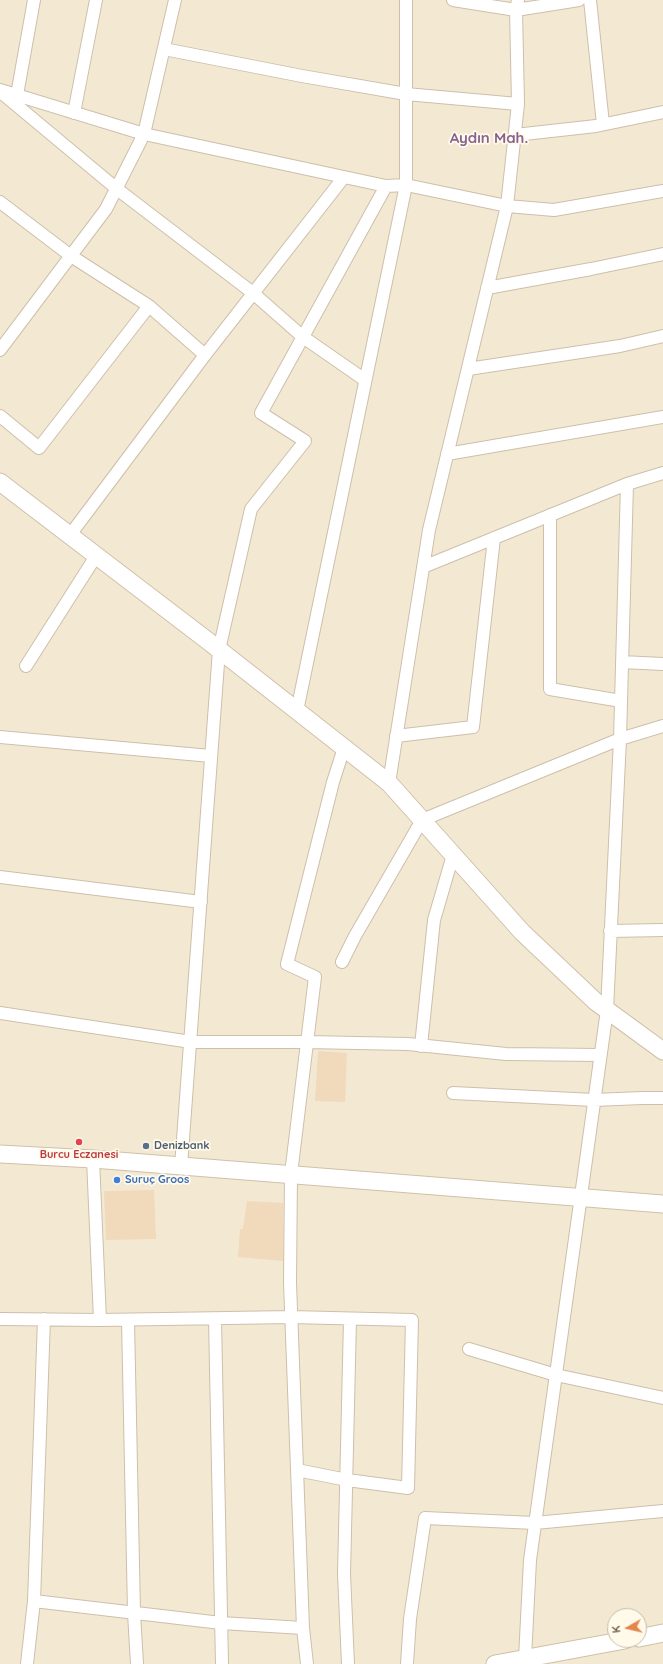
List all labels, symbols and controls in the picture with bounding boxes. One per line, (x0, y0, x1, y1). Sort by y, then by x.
district label: Aydın Mah. (450, 129, 528, 147)
marker: Burcu Eczanesi (74, 1137, 84, 1147)
place label: Denizbank (154, 1139, 210, 1153)
marker: Denizbank (141, 1141, 151, 1151)
place label: Burcu Eczanesi (40, 1148, 118, 1162)
place label: Suruç Groos (125, 1173, 189, 1187)
marker: Suruç Groos (112, 1175, 122, 1185)
north arrow (607, 1608, 647, 1648)
text: K (609, 1625, 624, 1634)

